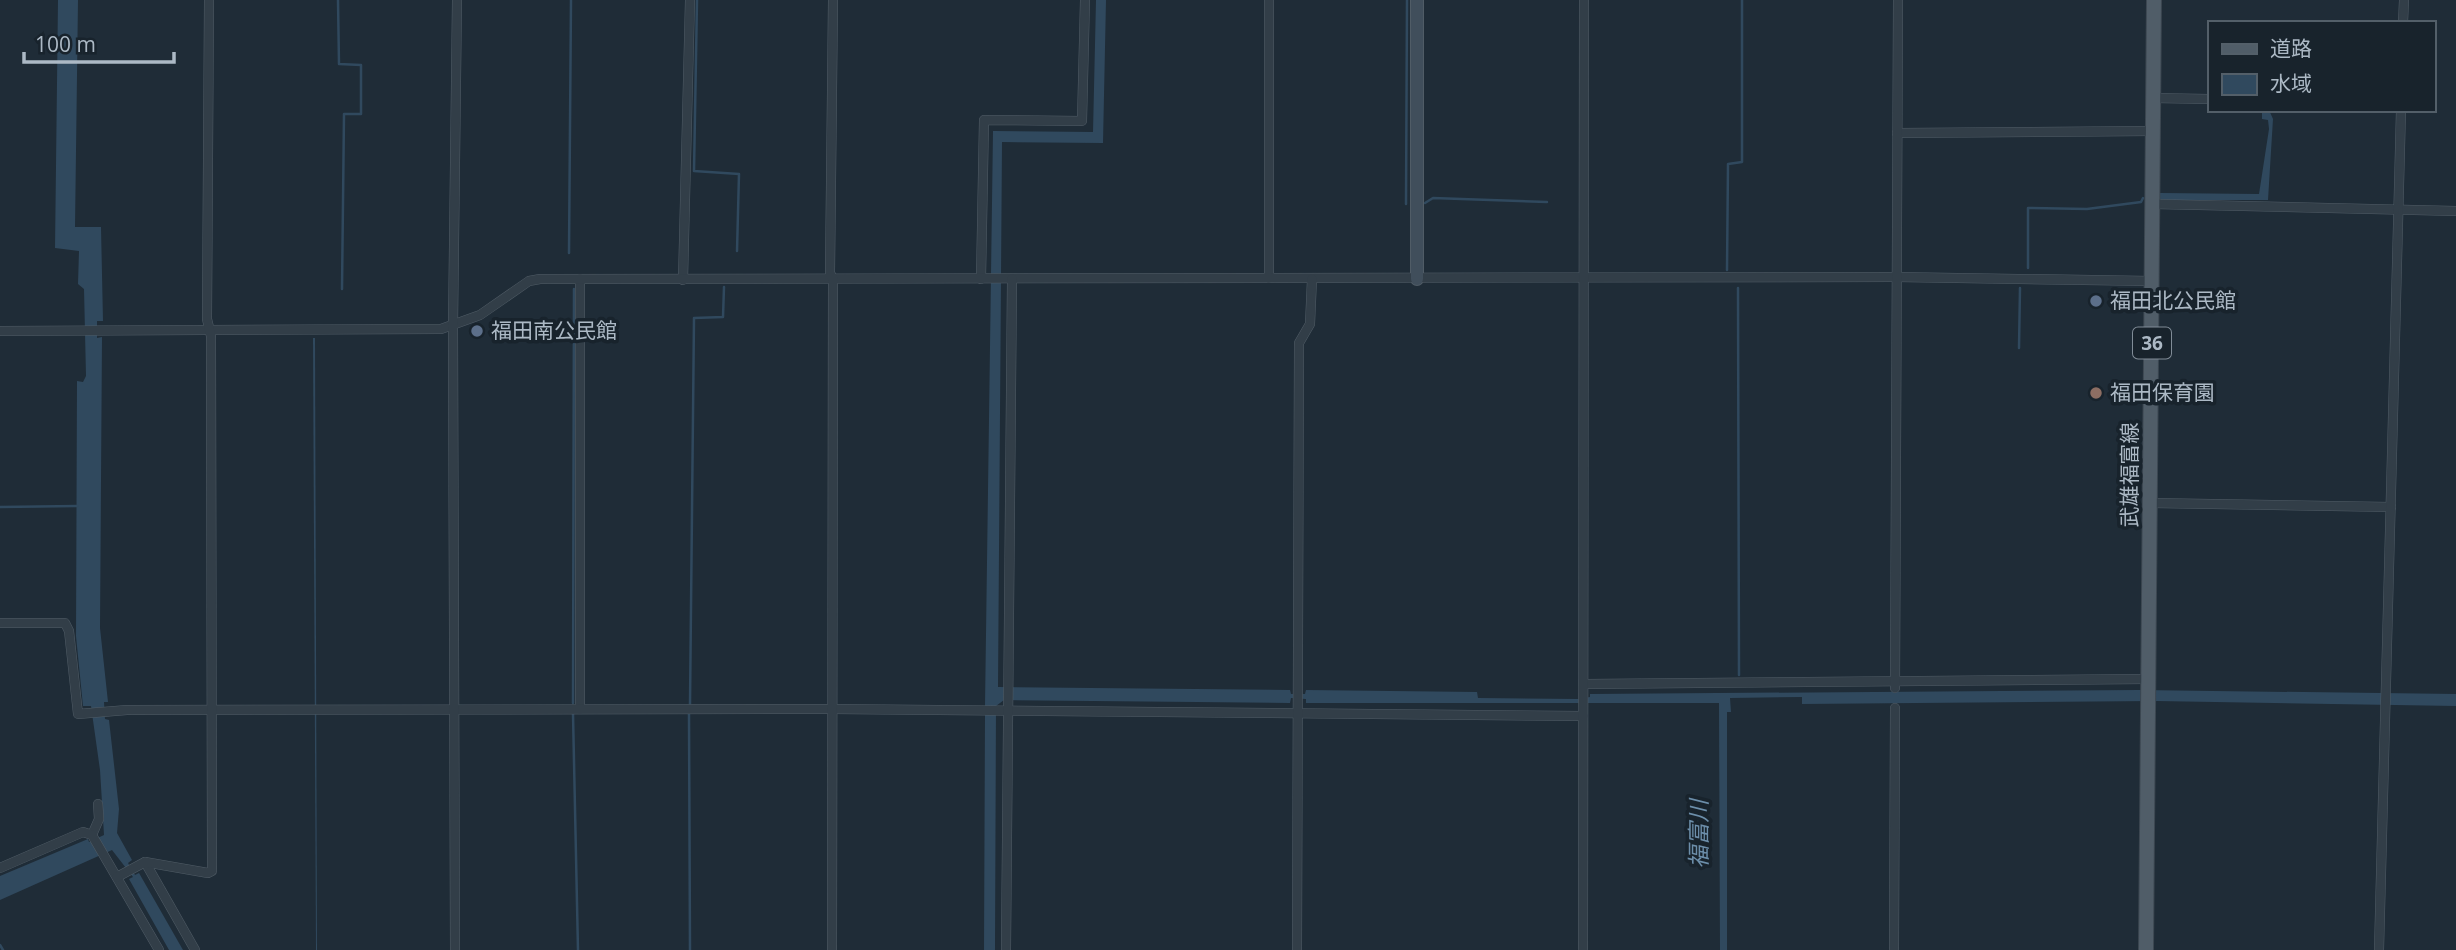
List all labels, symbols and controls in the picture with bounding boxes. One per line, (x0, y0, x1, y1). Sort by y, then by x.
scale bar (24, 21, 175, 65)
legend (2208, 21, 2435, 112)
text: 100 m (35, 30, 96, 58)
text: 道路 (2270, 34, 2312, 62)
text: 水域 (2270, 69, 2312, 97)
place label: 福田北公民館 (2110, 286, 2236, 314)
marker: 福田北公民館 (2088, 293, 2104, 309)
place label: 福田南公民館 (491, 316, 617, 344)
marker: 福田南公民館 (469, 323, 485, 339)
road number: 36 (2133, 328, 2171, 358)
place label: 福田保育園 (2110, 378, 2215, 406)
marker: 福田保育園 (2088, 385, 2104, 401)
street label: 武雄福富線 (2115, 423, 2143, 528)
water label: 福富川 (1682, 797, 1714, 869)

